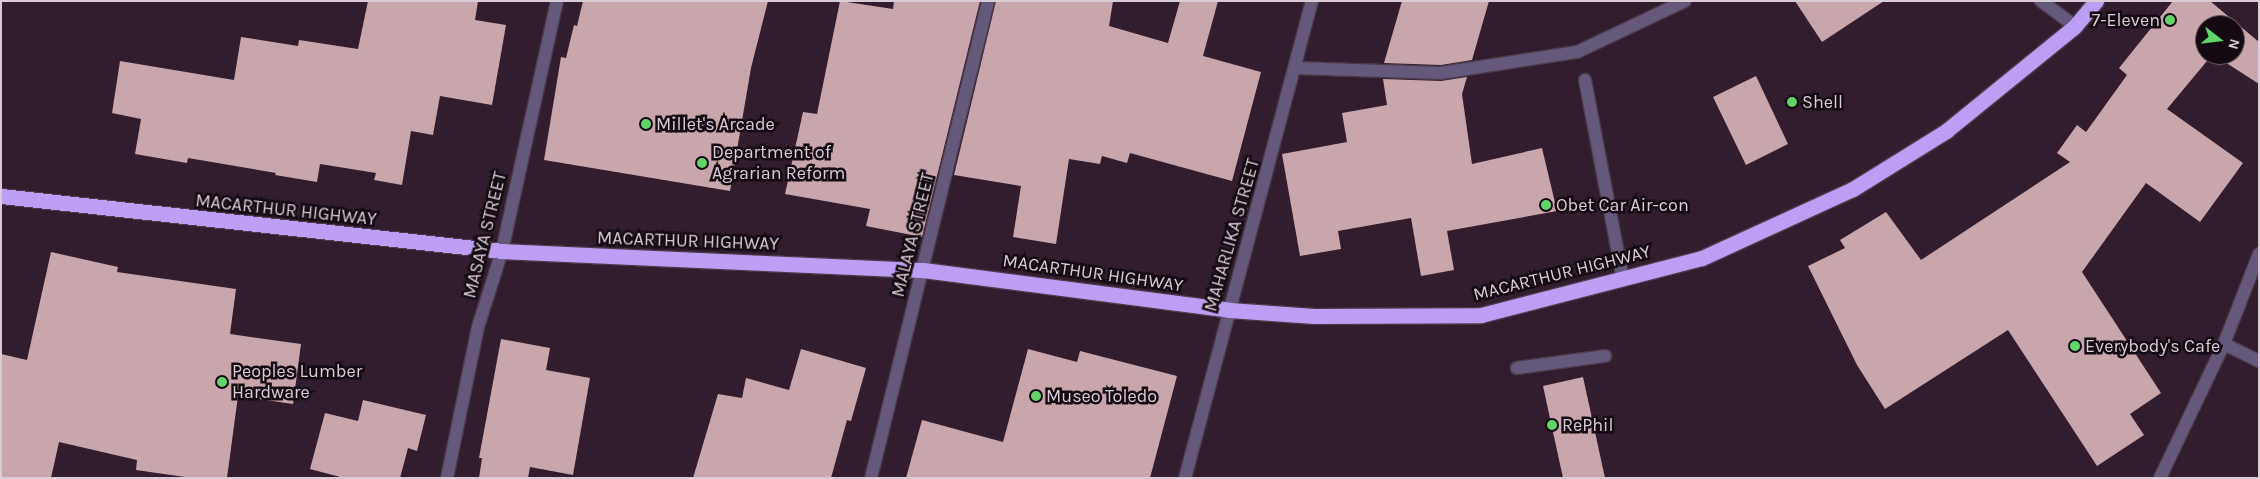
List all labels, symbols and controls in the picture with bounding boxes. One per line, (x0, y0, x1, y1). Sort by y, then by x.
place label: 7-Eleven (2092, 9, 2160, 31)
marker: 7-Eleven (2164, 14, 2176, 26)
north arrow (2195, 15, 2245, 65)
text: N (2224, 37, 2243, 51)
place label: Shell (1802, 91, 1843, 113)
marker: Shell (1786, 96, 1798, 108)
place label: Millet's Arcade (656, 113, 775, 135)
marker: Millet's Arcade (640, 118, 652, 130)
place label: Department of Agrarian Reform (712, 142, 845, 184)
street label: MAHARLIKA STREET (1200, 156, 1264, 314)
marker: Department of Agrarian Reform (696, 157, 708, 169)
street label: MASAYA STREET (459, 169, 511, 301)
street label: MALAYA STREET (887, 171, 939, 299)
street label: MACARTHUR HIGHWAY (194, 190, 378, 230)
place label: Obet Car Air-con (1556, 194, 1689, 216)
marker: Obet Car Air-con (1540, 199, 1552, 211)
street label: MACARTHUR HIGHWAY (597, 227, 779, 255)
street label: MACARTHUR HIGHWAY (1471, 241, 1653, 305)
street label: MACARTHUR HIGHWAY (1001, 250, 1185, 296)
place label: Everybody's Cafe (2085, 335, 2220, 357)
marker: Everybody's Cafe (2069, 340, 2081, 352)
place label: Peoples Lumber Hardware (232, 361, 362, 404)
marker: Peoples Lumber Hardware (216, 376, 228, 388)
place label: Museo Toledo (1046, 385, 1157, 407)
marker: Museo Toledo (1030, 390, 1042, 402)
place label: RePhil (1562, 414, 1613, 436)
marker: RePhil (1546, 419, 1558, 431)

